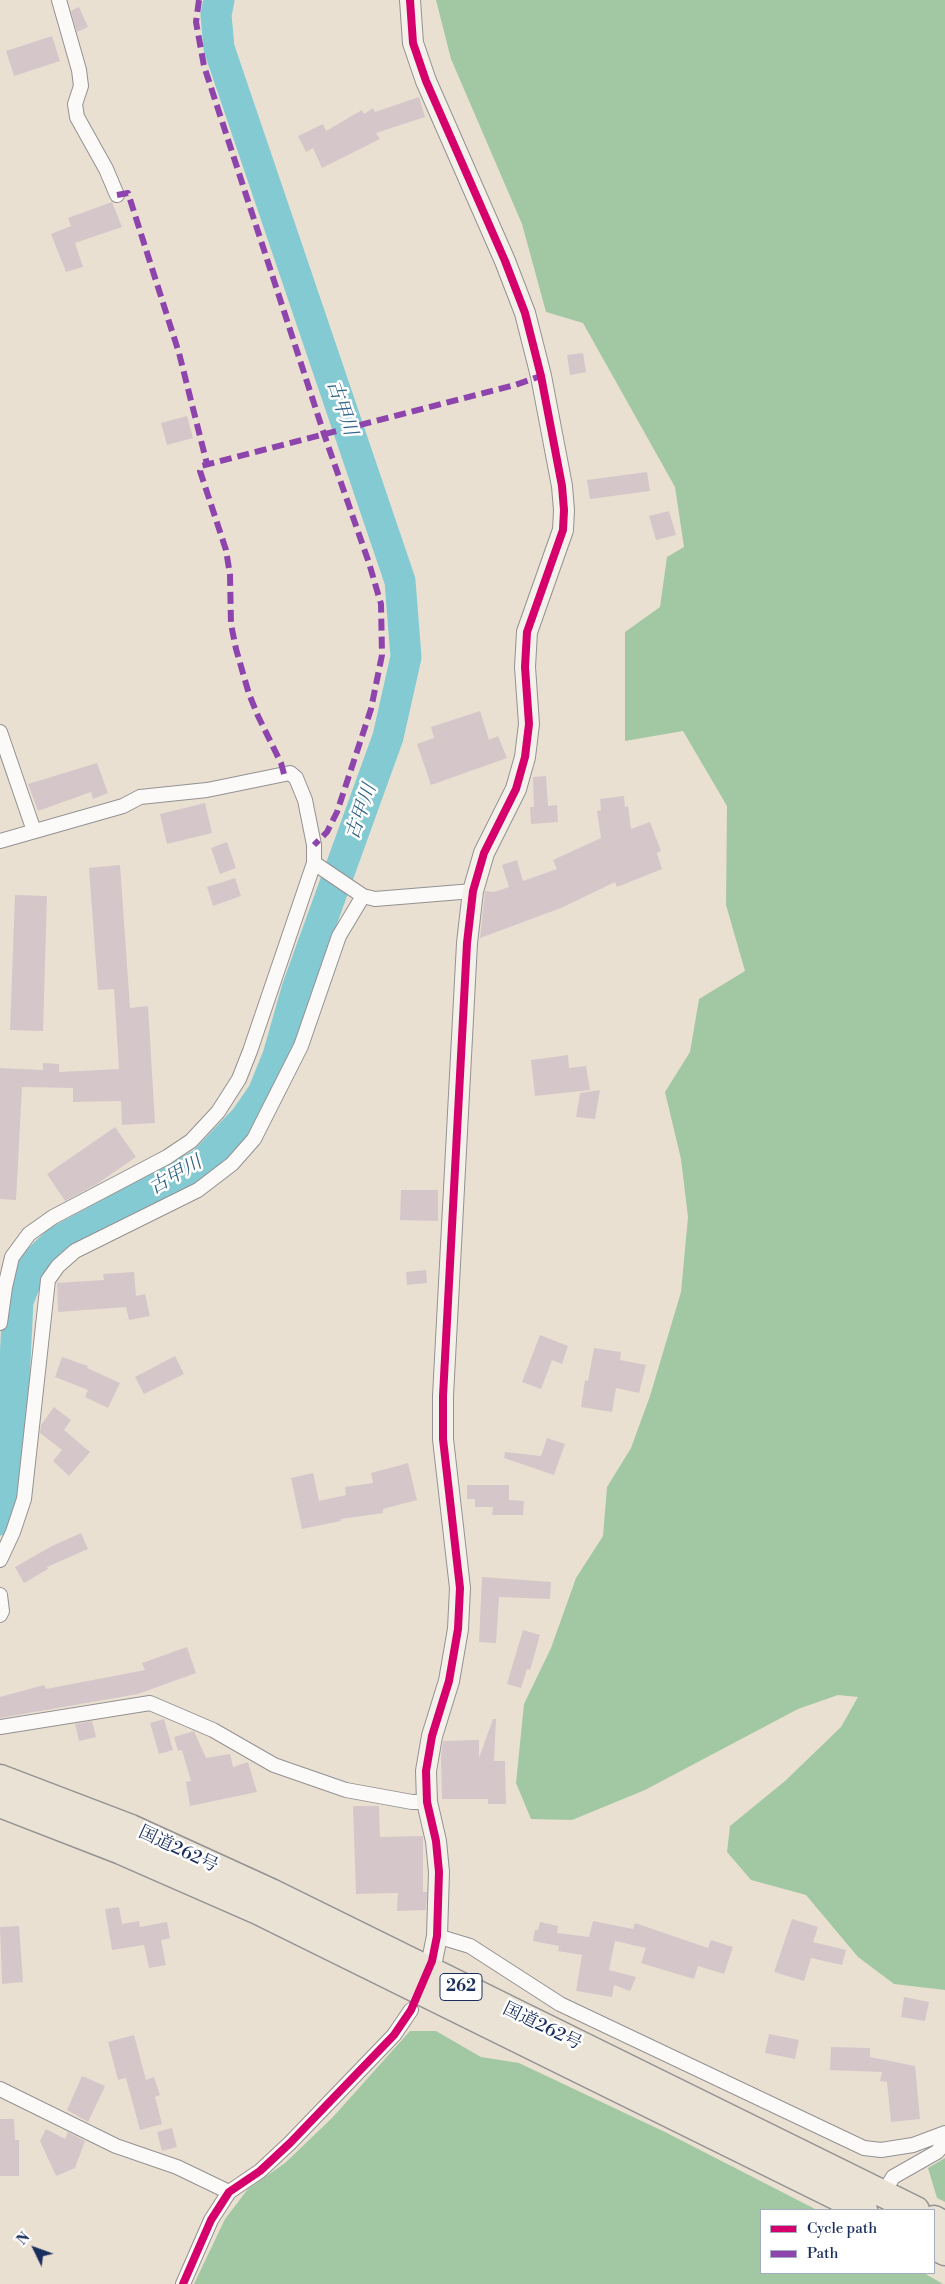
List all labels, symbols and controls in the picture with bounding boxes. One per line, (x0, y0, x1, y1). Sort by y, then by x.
water label: 古甲川 (321, 377, 361, 439)
water label: 古甲川 (342, 781, 382, 843)
water label: 古甲川 (146, 1152, 206, 1200)
street label: 国道262号 (135, 1822, 221, 1878)
road number: 262 (440, 1974, 482, 2000)
street label: 国道262号 (499, 1999, 585, 2055)
legend (760, 2209, 935, 2274)
text: Cycle path (807, 2219, 877, 2238)
north arrow (10, 2224, 60, 2274)
text: N (13, 2229, 34, 2249)
text: Path (807, 2244, 839, 2263)

